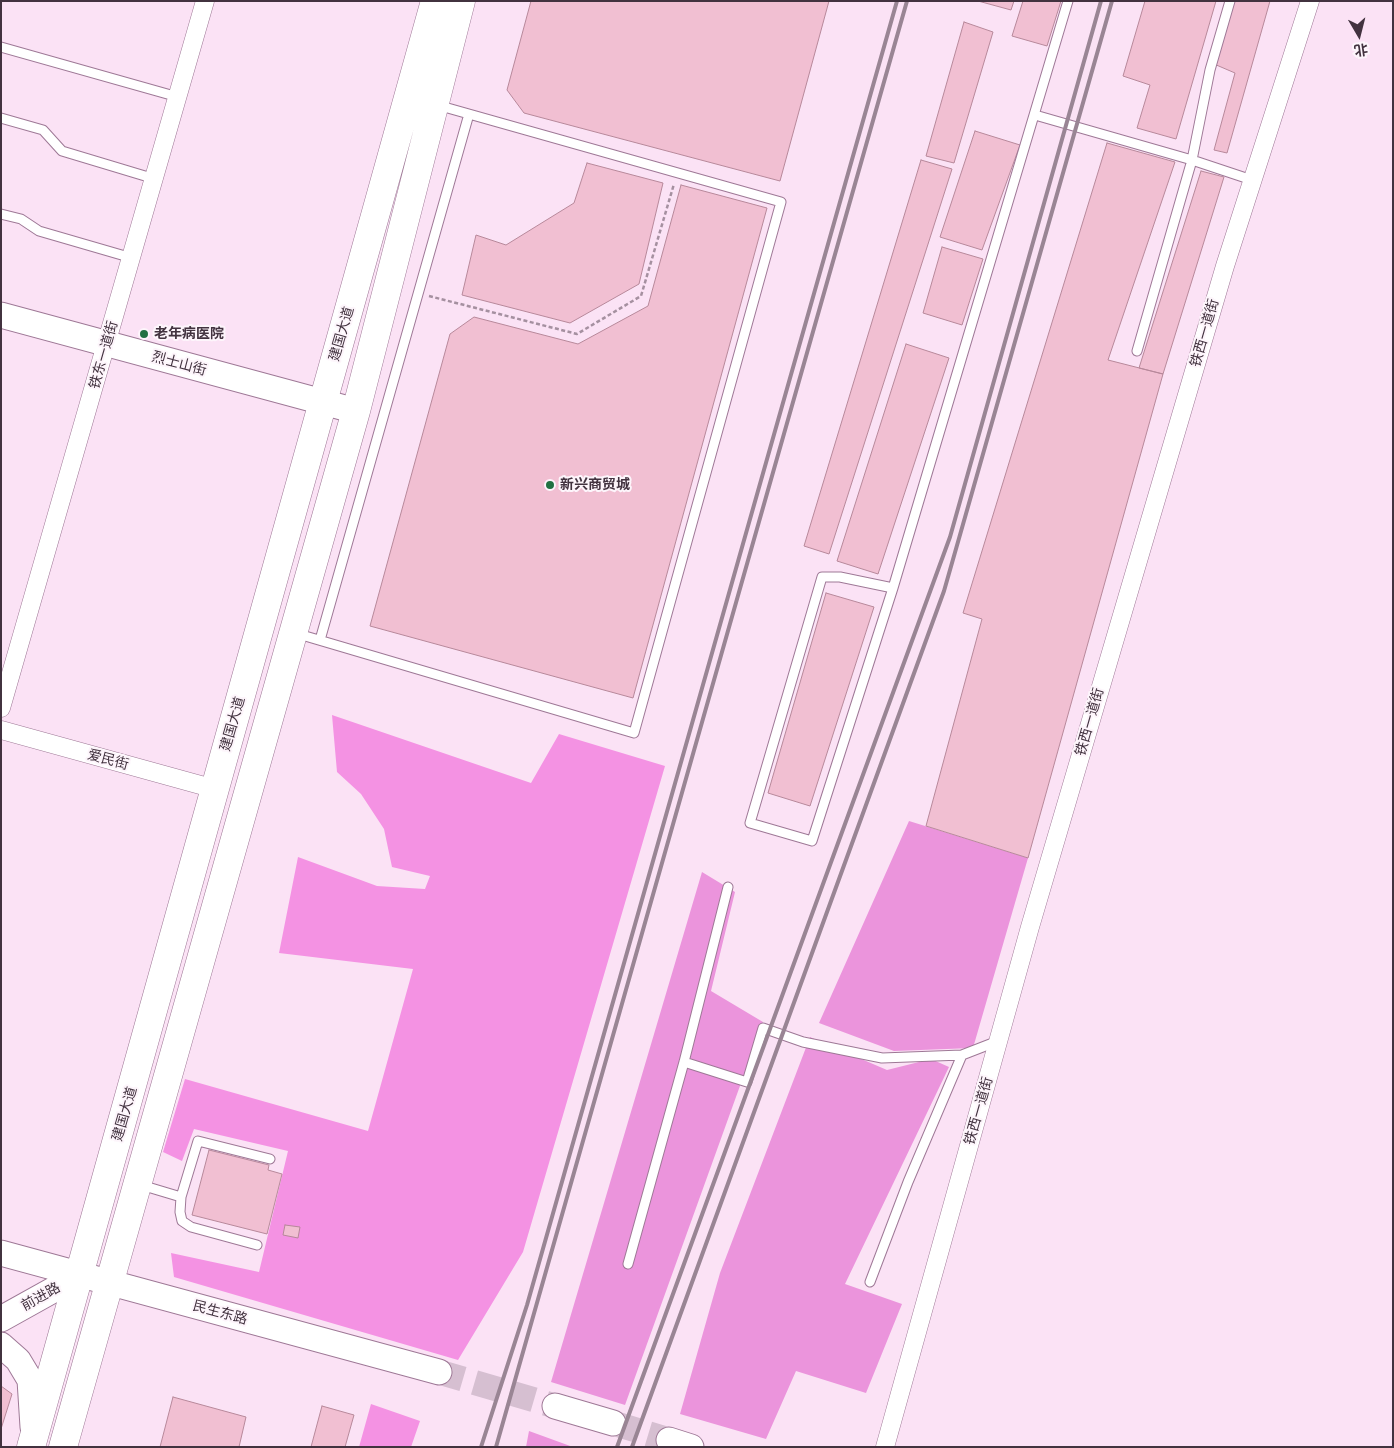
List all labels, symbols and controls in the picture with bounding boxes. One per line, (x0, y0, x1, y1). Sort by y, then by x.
north arrow (1334, 10, 1384, 60)
text: 北 (1353, 40, 1369, 61)
street label: 铁西一道街 (1187, 297, 1223, 369)
street label: 建国大道 (326, 305, 358, 363)
street label: 铁东一道街 (86, 319, 122, 391)
place label: 老年病医院 (154, 326, 224, 342)
marker: 老年病医院 (138, 328, 150, 340)
street label: 烈士山街 (150, 349, 208, 379)
place label: 新兴商贸城 (560, 477, 630, 493)
marker: 新兴商贸城 (544, 479, 556, 491)
street label: 铁西一道街 (1072, 686, 1108, 758)
street label: 建国大道 (217, 695, 249, 753)
street label: 爱民街 (86, 746, 130, 774)
street label: 铁西一道街 (961, 1075, 997, 1147)
street label: 建国大道 (109, 1085, 141, 1143)
street label: 前进路 (19, 1279, 63, 1315)
street label: 民生东路 (191, 1298, 249, 1328)

